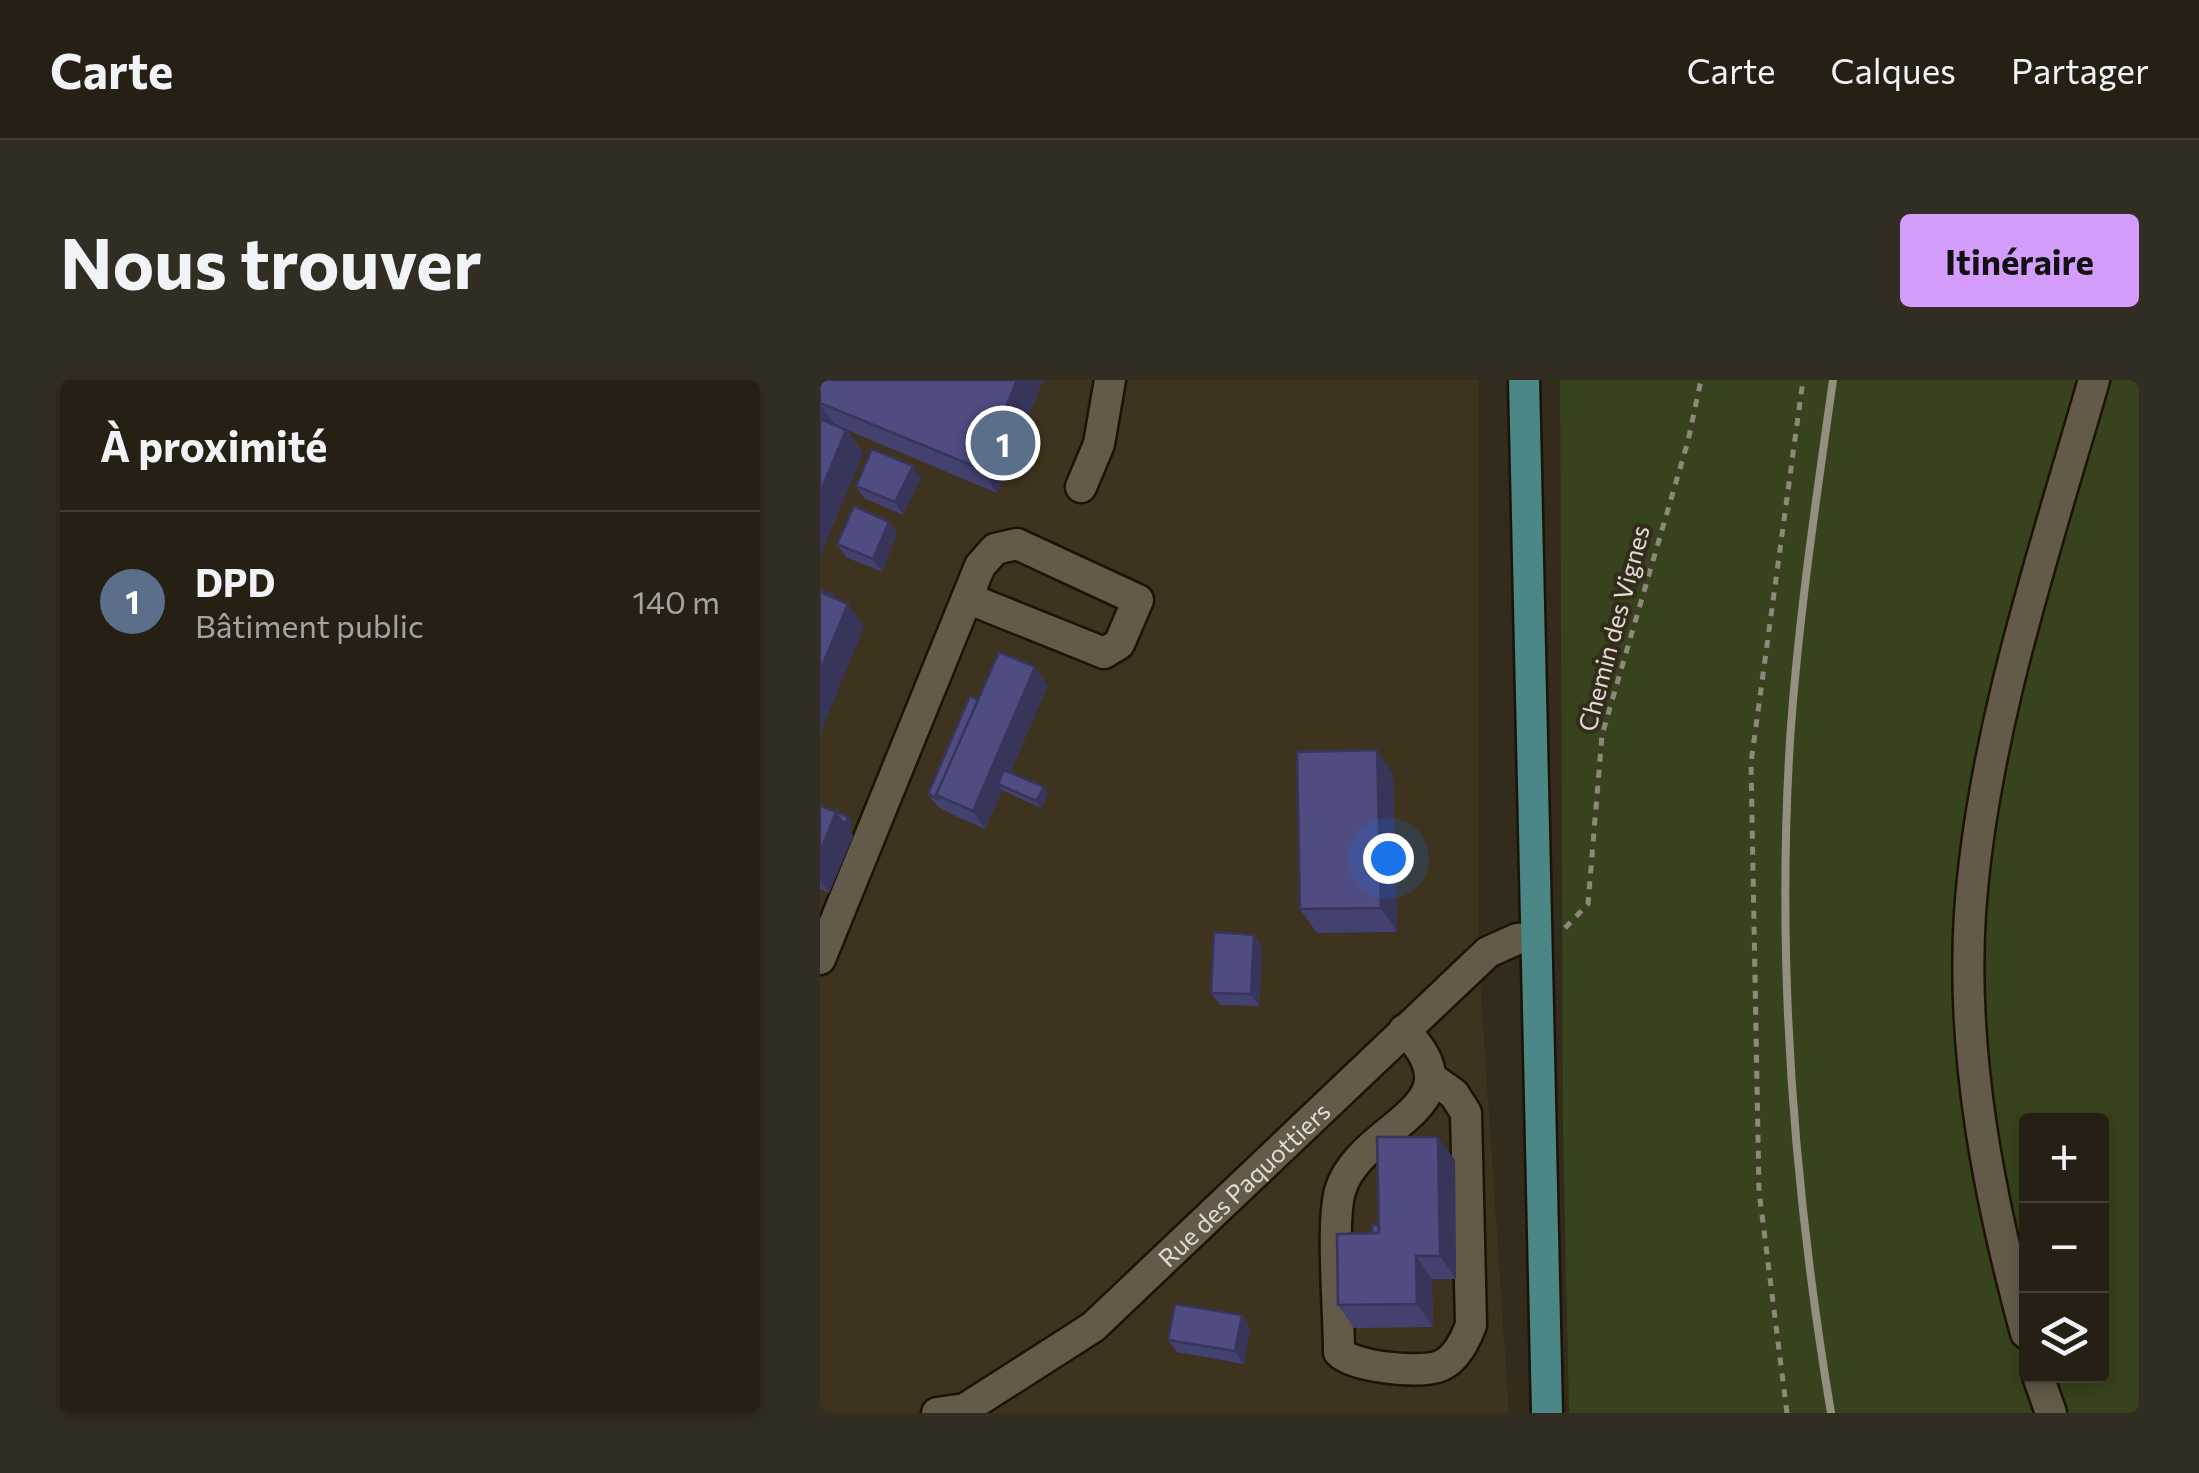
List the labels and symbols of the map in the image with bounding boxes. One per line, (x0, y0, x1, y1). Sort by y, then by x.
pin: 1 (970, 406, 1036, 480)
street label: Chemin des Vignes (1571, 522, 1655, 734)
your location (1363, 833, 1414, 884)
street label: Rue des Paquottiers (1151, 1095, 1336, 1273)

